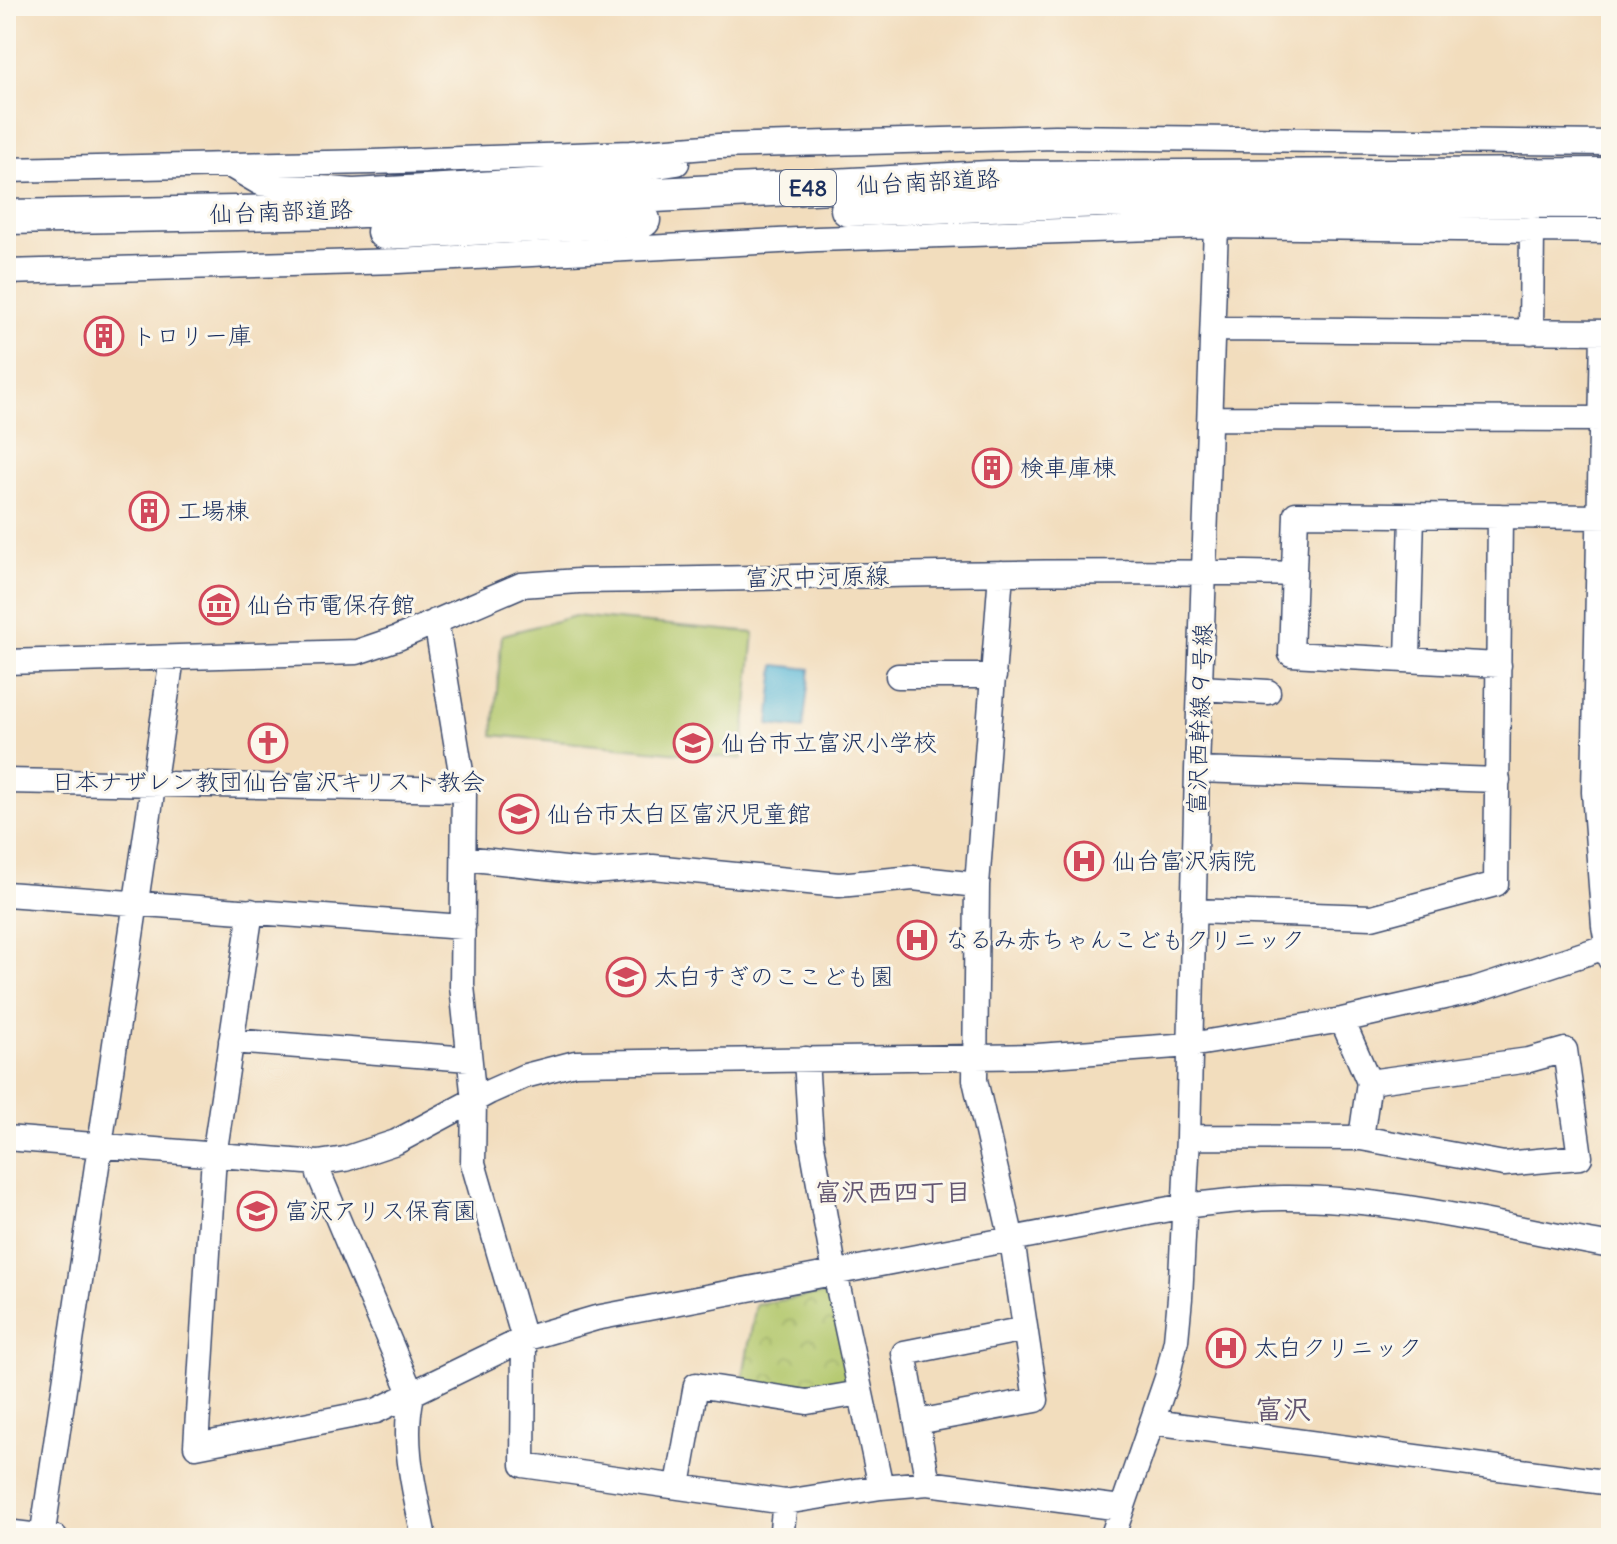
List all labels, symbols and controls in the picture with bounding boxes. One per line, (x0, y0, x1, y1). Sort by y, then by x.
street label: 仙台南部道路 (855, 162, 1001, 200)
road number: E48 (780, 170, 836, 206)
street label: 仙台南部道路 (208, 193, 353, 229)
building icon: トロリー庫 (83, 315, 125, 357)
place label: トロリー庫 (132, 320, 252, 350)
building icon: 検車庫棟 (971, 447, 1013, 489)
place label: 検車庫棟 (1020, 452, 1116, 482)
building icon: 工場棟 (128, 490, 170, 532)
place label: 工場棟 (177, 495, 249, 525)
street label: 富沢中河原線 (745, 560, 889, 592)
museum icon: 仙台市電保存館 (198, 584, 240, 626)
place label: 仙台市電保存館 (247, 589, 415, 619)
street label: 富沢西幹線９号線 (1181, 623, 1217, 815)
church icon: 日本ナザレン教団仙台富沢キリスト教会 (247, 722, 289, 764)
school or university icon: 仙台市立富沢小学校 (672, 722, 714, 764)
place label: 仙台市立富沢小学校 (721, 727, 937, 757)
place label: 日本ナザレン教団仙台富沢キリスト教会 (51, 766, 485, 796)
school or university icon: 仙台市太白区富沢児童館 (498, 793, 540, 835)
place label: 仙台市太白区富沢児童館 (547, 798, 811, 828)
hospital icon: 仙台富沢病院 (1063, 840, 1105, 882)
place label: 仙台富沢病院 (1112, 845, 1256, 875)
hospital icon: なるみ赤ちゃんこどもクリニック (896, 919, 938, 961)
place label: なるみ赤ちゃんこどもクリニック (945, 924, 1305, 954)
school or university icon: 太白すぎのここども園 (605, 956, 647, 998)
place label: 太白すぎのここども園 (654, 961, 894, 991)
district label: 富沢西四丁目 (815, 1175, 971, 1208)
school or university icon: 富沢アリス保育園 (236, 1190, 278, 1232)
place label: 富沢アリス保育園 (285, 1195, 477, 1225)
hospital icon: 太白クリニック (1205, 1327, 1247, 1369)
place label: 太白クリニック (1254, 1332, 1422, 1362)
district label: 富沢 (1255, 1391, 1311, 1427)

